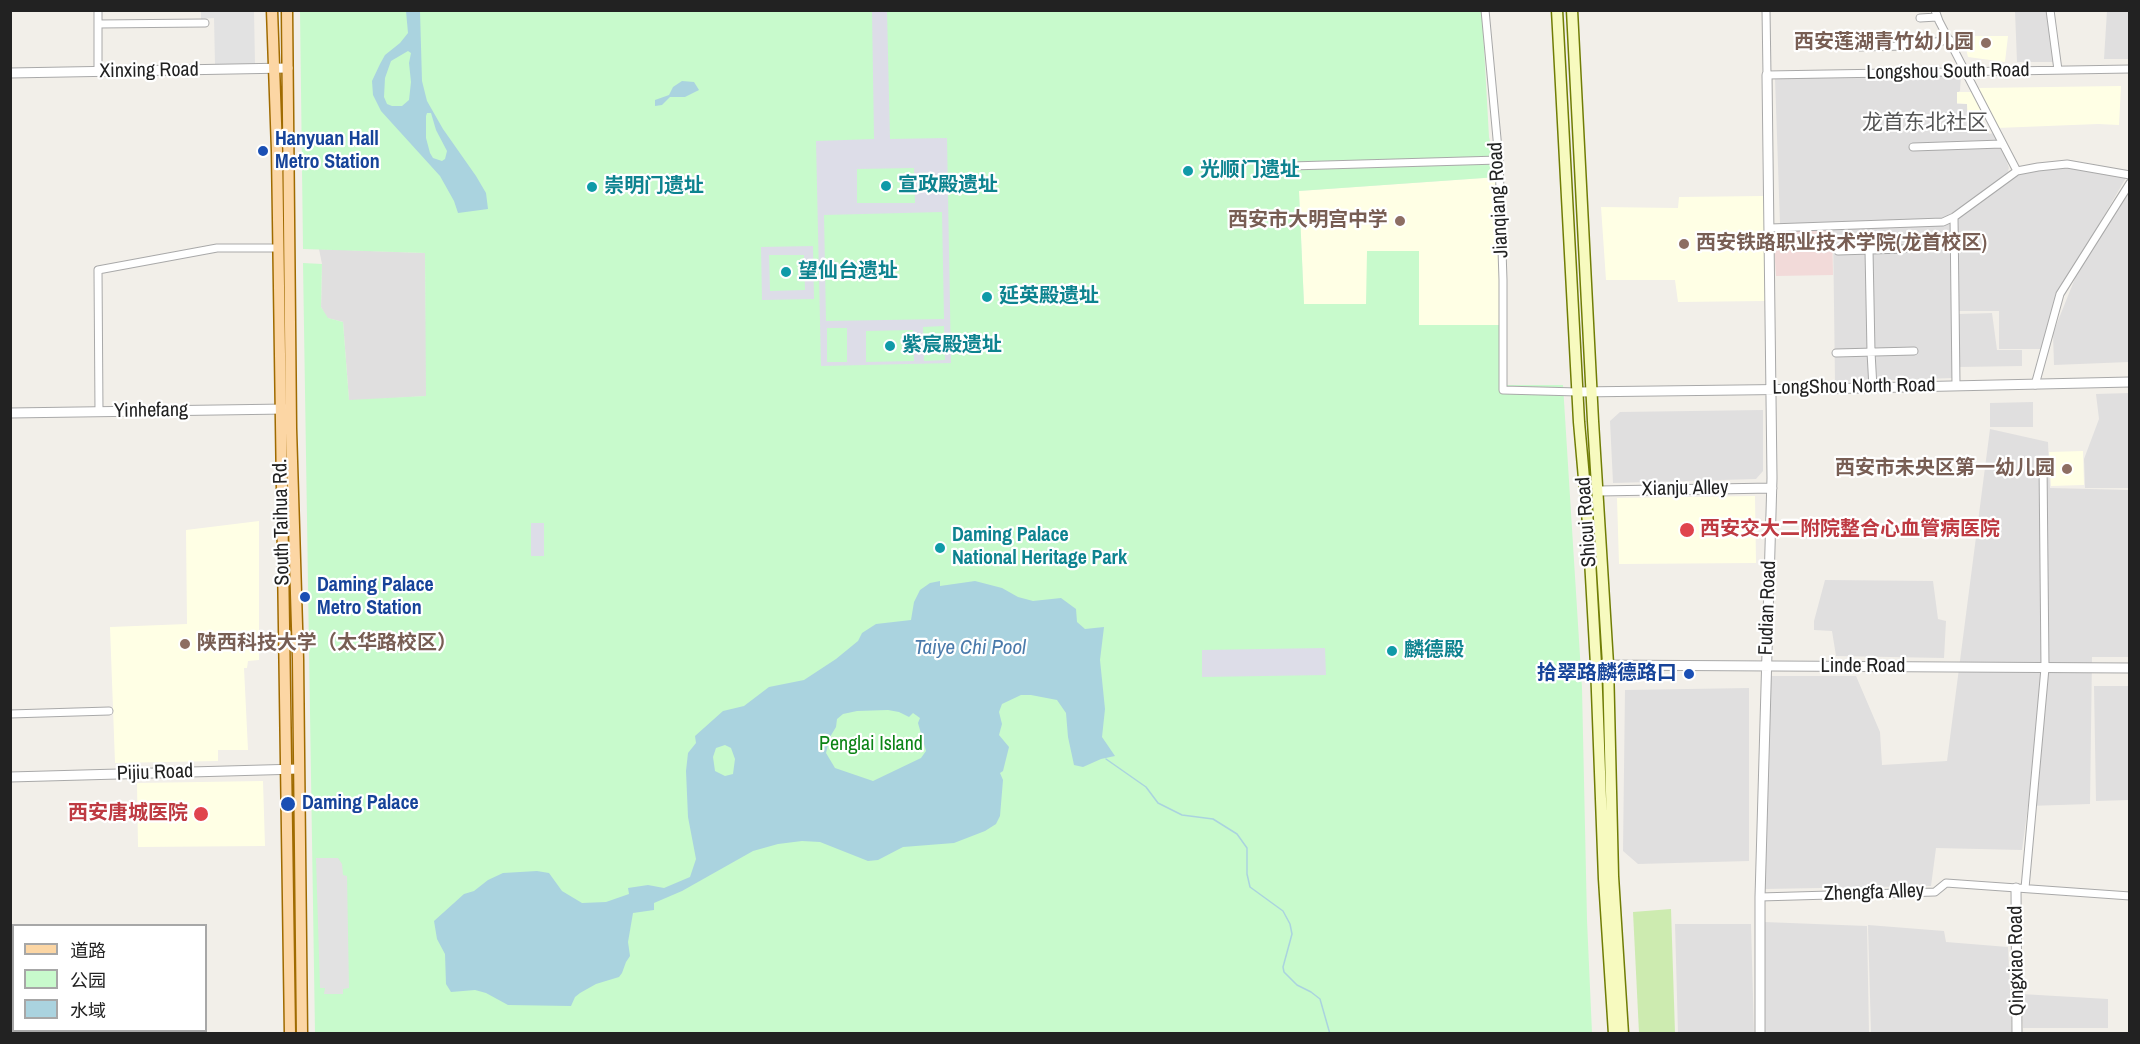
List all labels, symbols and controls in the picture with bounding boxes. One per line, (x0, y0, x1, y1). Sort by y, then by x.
place label: 西安莲湖青竹幼儿园 (1794, 31, 1974, 55)
marker: 西安莲湖青竹幼儿园 (1979, 36, 1993, 50)
street label: Xinxing Road (99, 58, 199, 84)
street label: Longshou South Road (1866, 59, 2030, 85)
district label: 龙首东北社区 (1862, 110, 1988, 136)
place label: Hanyuan Hall Metro Station (275, 128, 380, 175)
street label: Jianqiang Road (1484, 142, 1514, 258)
marker: Hanyuan Hall Metro Station (256, 144, 270, 158)
place label: 光顺门遗址 (1200, 159, 1300, 183)
marker: 光顺门遗址 (1181, 164, 1195, 178)
place label: 宣政殿遗址 (898, 174, 998, 198)
place label: 崇明门遗址 (604, 175, 704, 199)
marker: 宣政殿遗址 (879, 179, 893, 193)
marker: 崇明门遗址 (585, 180, 599, 194)
place label: 西安市大明宫中学 (1228, 209, 1388, 233)
marker: 西安市大明宫中学 (1393, 214, 1407, 228)
place label: 西安铁路职业技术学院(龙首校区) (1696, 232, 1987, 256)
marker: 西安铁路职业技术学院(龙首校区) (1677, 237, 1691, 251)
place label: 望仙台遗址 (798, 260, 898, 284)
marker: 望仙台遗址 (779, 265, 793, 279)
place label: 延英殿遗址 (999, 285, 1099, 309)
marker: 延英殿遗址 (980, 290, 994, 304)
place label: 紫宸殿遗址 (902, 334, 1002, 358)
marker: 紫宸殿遗址 (883, 339, 897, 353)
street label: LongShou North Road (1772, 374, 1936, 400)
street label: Yinhefang (114, 398, 188, 424)
place label: 西安市未央区第一幼儿园 (1835, 457, 2055, 481)
street label: South Taihua Rd. (269, 458, 295, 586)
marker: 西安市未央区第一幼儿园 (2060, 462, 2074, 476)
street label: Shicui Road (1572, 476, 1602, 568)
street label: Xianju Alley (1641, 476, 1729, 502)
place label: 西安交大二附院整合心血管病医院 (1700, 518, 2000, 542)
marker: 西安交大二附院整合心血管病医院 (1678, 521, 1696, 539)
place label: Daming Palace National Heritage Park (952, 524, 1127, 571)
marker: Daming Palace National Heritage Park (933, 541, 947, 555)
street label: Fudian Road (1754, 560, 1782, 656)
place label: Daming Palace Metro Station (317, 574, 434, 621)
marker: Daming Palace Metro Station (298, 590, 312, 604)
place label: 陕西科技大学（太华路校区） (197, 632, 457, 656)
water label: Taiye Chi Pool (914, 635, 1026, 661)
marker: 陕西科技大学（太华路校区） (178, 637, 192, 651)
place label: 麟德殿 (1404, 639, 1464, 663)
marker: 麟德殿 (1385, 644, 1399, 658)
street label: Linde Road (1821, 655, 1905, 679)
place label: 拾翠路麟德路口 (1537, 662, 1677, 686)
marker: 拾翠路麟德路口 (1682, 667, 1696, 681)
park label: Penglai Island (819, 733, 923, 757)
street label: Pijiu Road (116, 760, 194, 786)
place label: Daming Palace (302, 792, 419, 816)
marker: Daming Palace (279, 795, 297, 813)
place label: 西安唐城医院 (68, 802, 188, 826)
marker: 西安唐城医院 (192, 805, 210, 823)
street label: Zhengfa Alley (1823, 879, 1925, 907)
street label: Qingxiao Road (2004, 906, 2030, 1016)
legend (12, 924, 207, 1032)
text: 道路 (70, 938, 106, 963)
text: 公园 (70, 968, 106, 993)
text: 水域 (70, 998, 106, 1023)

